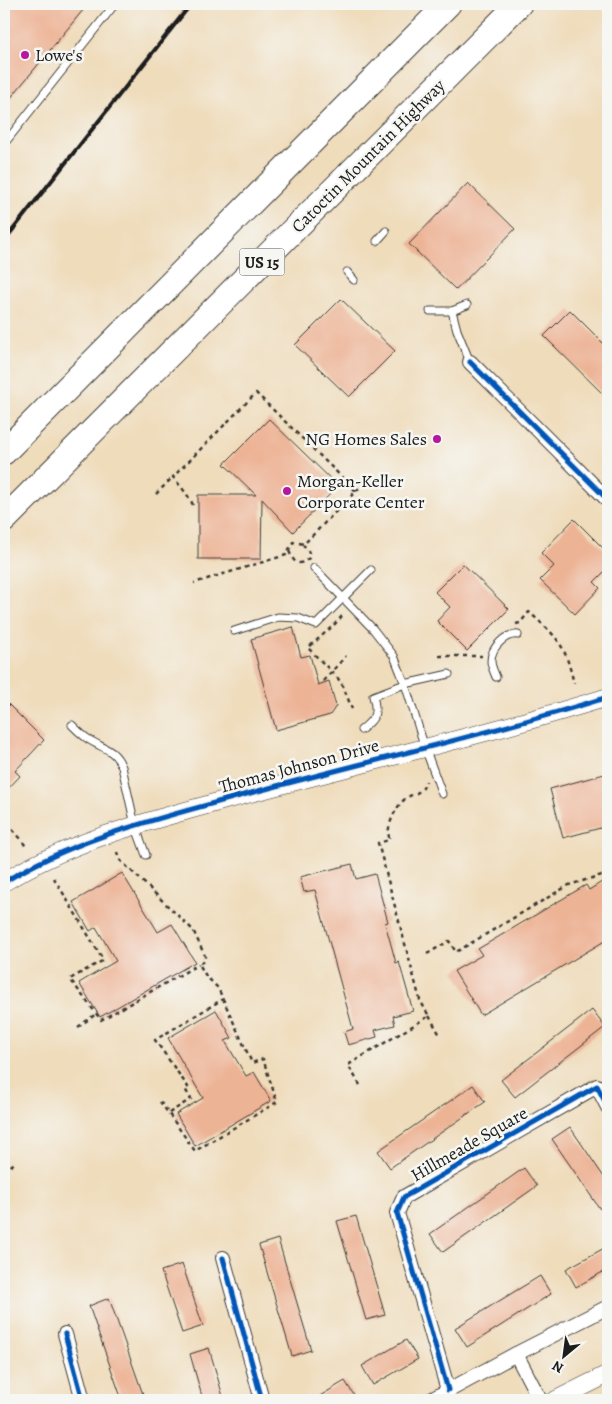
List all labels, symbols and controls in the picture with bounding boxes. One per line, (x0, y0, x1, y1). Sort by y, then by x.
place label: Lowe's (35, 43, 83, 67)
marker: Lowe's (19, 49, 31, 61)
street label: Catoctin Mountain Highway (286, 73, 451, 238)
road number: US 15 (240, 248, 284, 276)
place label: NG Homes Sales (305, 427, 427, 451)
marker: NG Homes Sales (431, 433, 443, 445)
place label: Morgan-Keller Corporate Center (297, 469, 425, 514)
marker: Morgan-Keller Corporate Center (281, 485, 293, 497)
street label: Thomas Johnson Drive (216, 733, 382, 799)
street label: Hillmeade Square (406, 1101, 532, 1187)
north arrow (540, 1332, 590, 1382)
text: N (549, 1356, 567, 1378)

